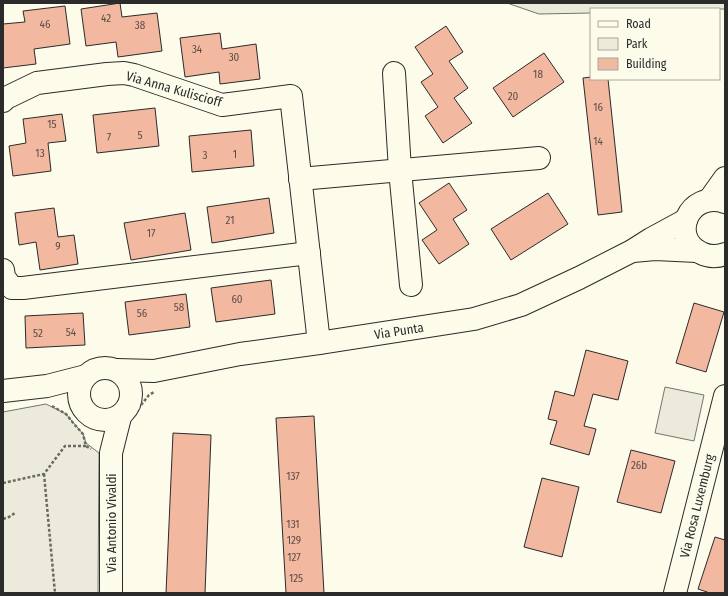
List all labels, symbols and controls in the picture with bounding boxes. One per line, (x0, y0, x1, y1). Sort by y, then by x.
legend (590, 8, 720, 80)
house number: 42 (101, 12, 111, 25)
text: Road (626, 17, 651, 31)
house number: 46 (40, 18, 51, 31)
house number: 38 (135, 19, 146, 32)
text: Park (626, 37, 648, 51)
house number: 34 (192, 43, 203, 56)
house number: 30 (229, 51, 240, 64)
text: Building (626, 57, 667, 71)
street label: Via Anna Kuliscioff (124, 68, 224, 110)
house number: 18 (533, 68, 543, 81)
house number: 20 (508, 90, 519, 103)
house number: 16 (593, 101, 603, 114)
house number: 15 (47, 118, 57, 131)
house number: 5 (137, 129, 143, 142)
house number: 7 (107, 131, 112, 144)
house number: 14 (593, 135, 603, 148)
house number: 13 (35, 147, 45, 160)
house number: 1 (233, 148, 237, 161)
house number: 3 (203, 149, 208, 162)
house number: 21 (226, 214, 234, 227)
house number: 17 (147, 227, 156, 240)
house number: 9 (55, 240, 61, 253)
house number: 60 (231, 293, 243, 306)
house number: 58 (174, 301, 185, 314)
house number: 56 (137, 307, 148, 320)
street label: Via Punta (373, 320, 425, 342)
house number: 54 (66, 326, 77, 339)
house number: 52 (33, 327, 43, 340)
street label: Via Rosa Luxemburg (677, 452, 717, 559)
house number: 26b (631, 459, 647, 472)
house number: 137 (286, 470, 300, 483)
street label: Via Antonio Vivaldi (104, 473, 119, 573)
house number: 131 (286, 518, 300, 531)
house number: 129 (287, 534, 301, 547)
house number: 127 (287, 551, 301, 564)
house number: 125 (289, 572, 303, 585)

